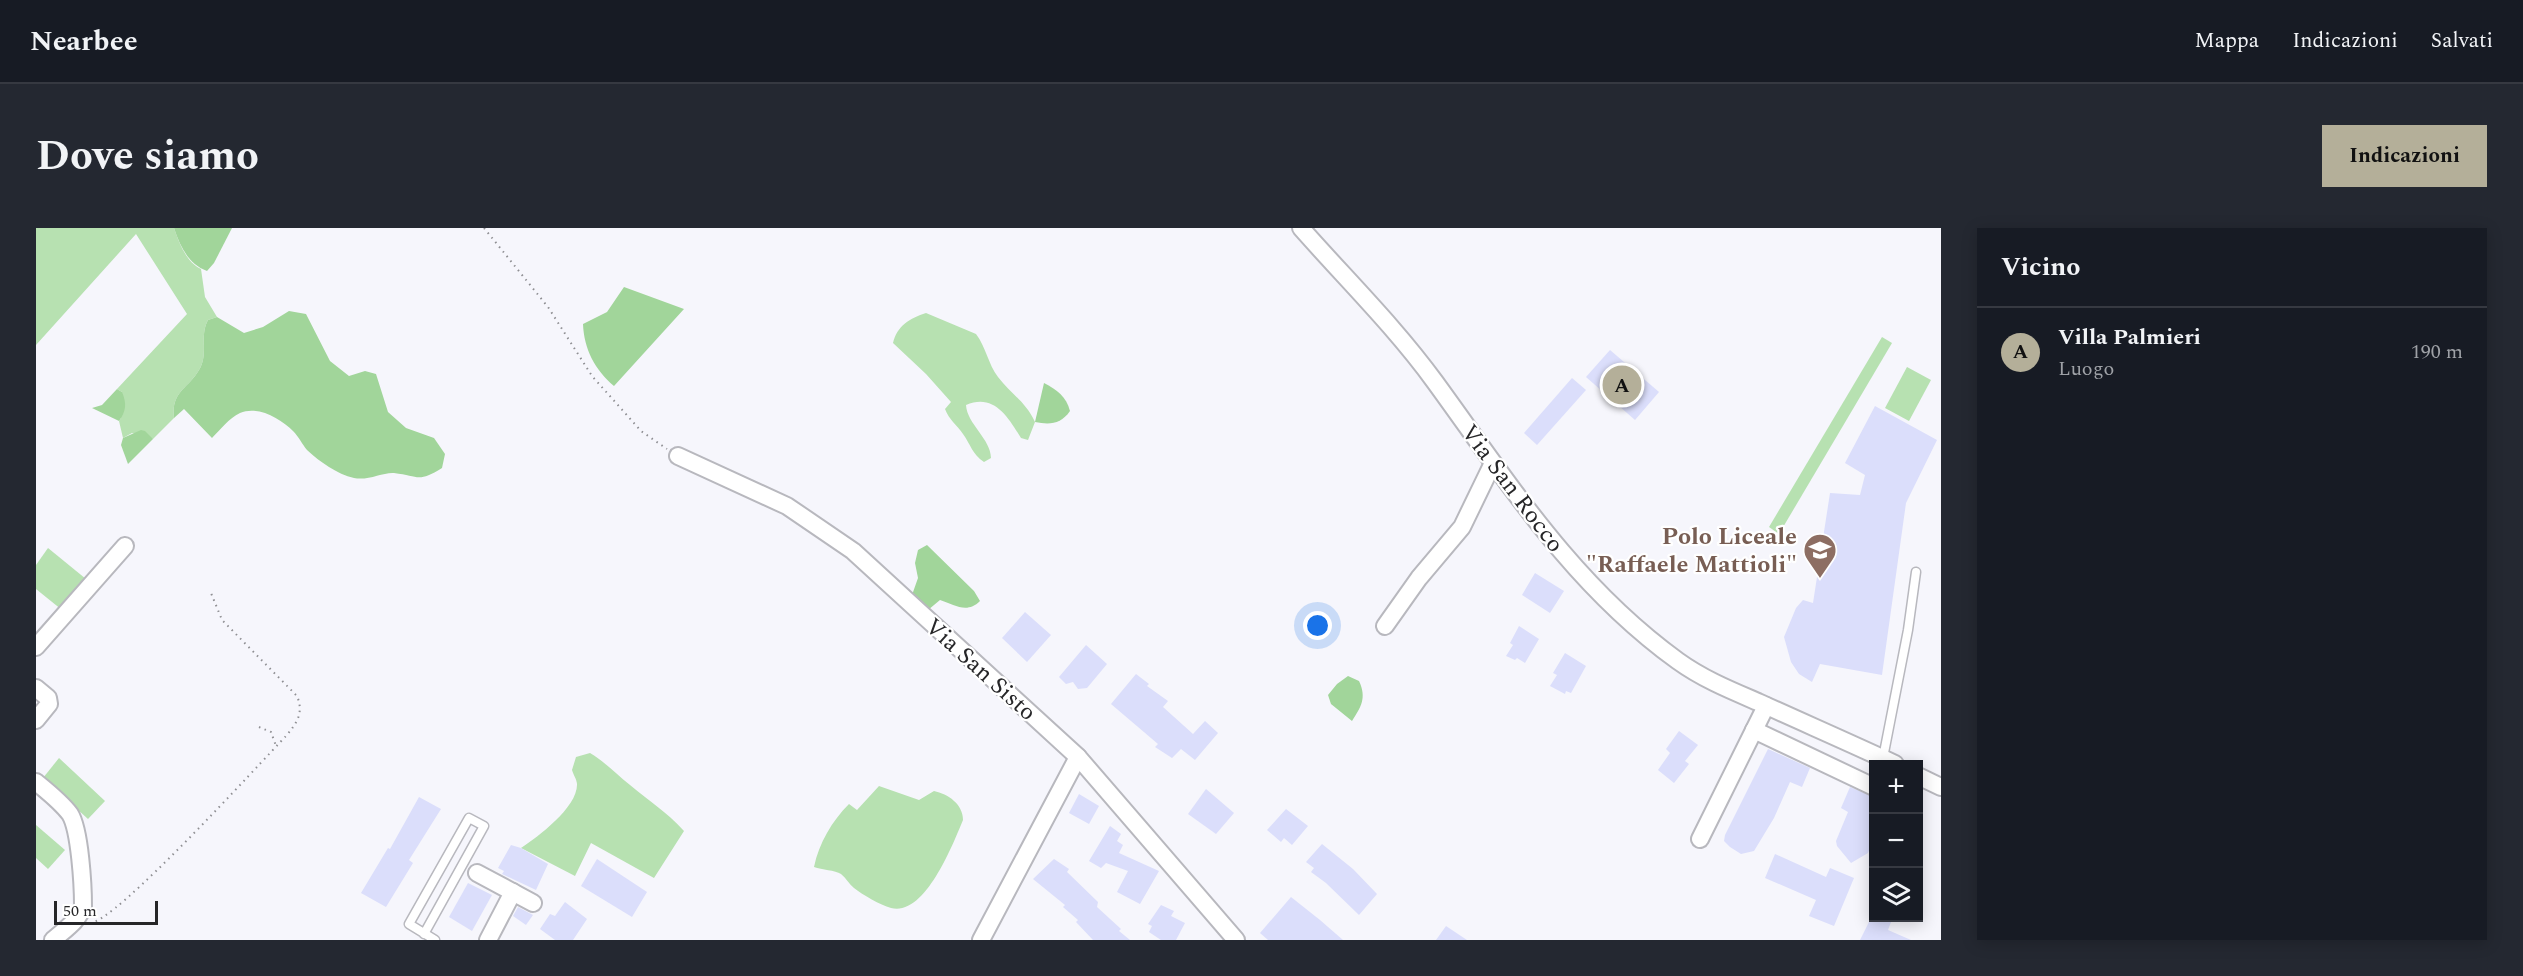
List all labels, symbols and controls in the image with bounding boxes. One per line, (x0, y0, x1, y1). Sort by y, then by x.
text: Nearbee (30, 20, 138, 63)
text: Mappa (2195, 25, 2259, 57)
text: Indicazioni (2292, 25, 2398, 57)
text: Salvati (2431, 25, 2493, 57)
text: Dove siamo (36, 125, 259, 188)
button: Indicazioni (2322, 125, 2487, 187)
text: Vicino (2001, 247, 2081, 287)
text: Villa Palmieri (2058, 321, 2201, 354)
text: A (2013, 337, 2028, 367)
text: 190 m (2411, 337, 2463, 367)
text: Luogo (2058, 354, 2114, 384)
pin: A (1602, 362, 1642, 408)
street label: Via San Rocco (1452, 417, 1573, 560)
place label: Polo Liceale "Raffaele Mattioli" (1586, 519, 1797, 583)
school or university icon: Polo Liceale "Raffaele Mattioli" (1802, 532, 1838, 579)
street label: Via San Sisto (916, 610, 1044, 730)
your location (1303, 611, 1332, 640)
map controls (1869, 760, 1923, 922)
button: + (1869, 760, 1923, 814)
button: − (1869, 814, 1923, 868)
button: layers (1869, 868, 1923, 922)
scale bar (54, 898, 158, 926)
text: 50 m (63, 899, 97, 923)

